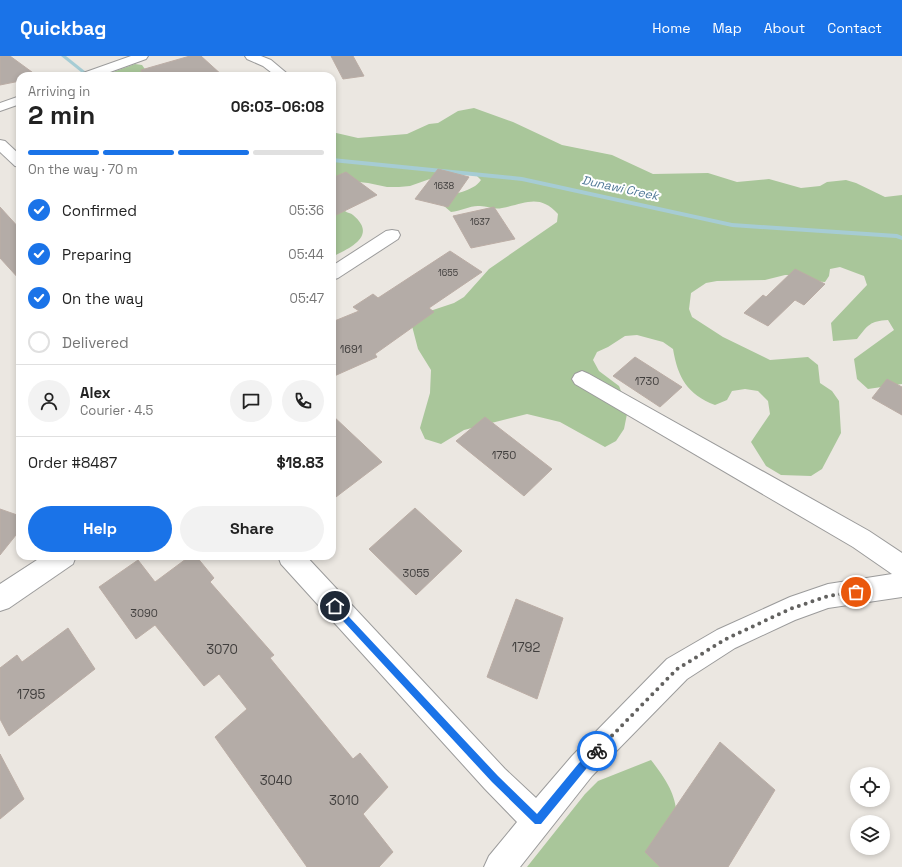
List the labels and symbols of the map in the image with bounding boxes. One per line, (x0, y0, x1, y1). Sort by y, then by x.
water label: Dunawi Creek (580, 172, 661, 204)
house number: 1638 (434, 180, 455, 192)
house number: 1637 (470, 216, 490, 228)
house number: 1655 (438, 267, 458, 279)
house number: 1691 (340, 342, 362, 356)
house number: 1730 (635, 374, 659, 388)
house number: 1750 (492, 448, 516, 462)
house number: 3055 (403, 566, 430, 580)
pin (839, 575, 873, 609)
pin (318, 589, 352, 623)
house number: 3090 (130, 606, 158, 620)
house number: 1792 (512, 639, 540, 656)
house number: 3070 (206, 641, 238, 658)
house number: 1795 (17, 686, 45, 703)
courier (577, 731, 617, 771)
house number: 3040 (260, 772, 292, 789)
house number: 3010 (329, 792, 359, 809)

